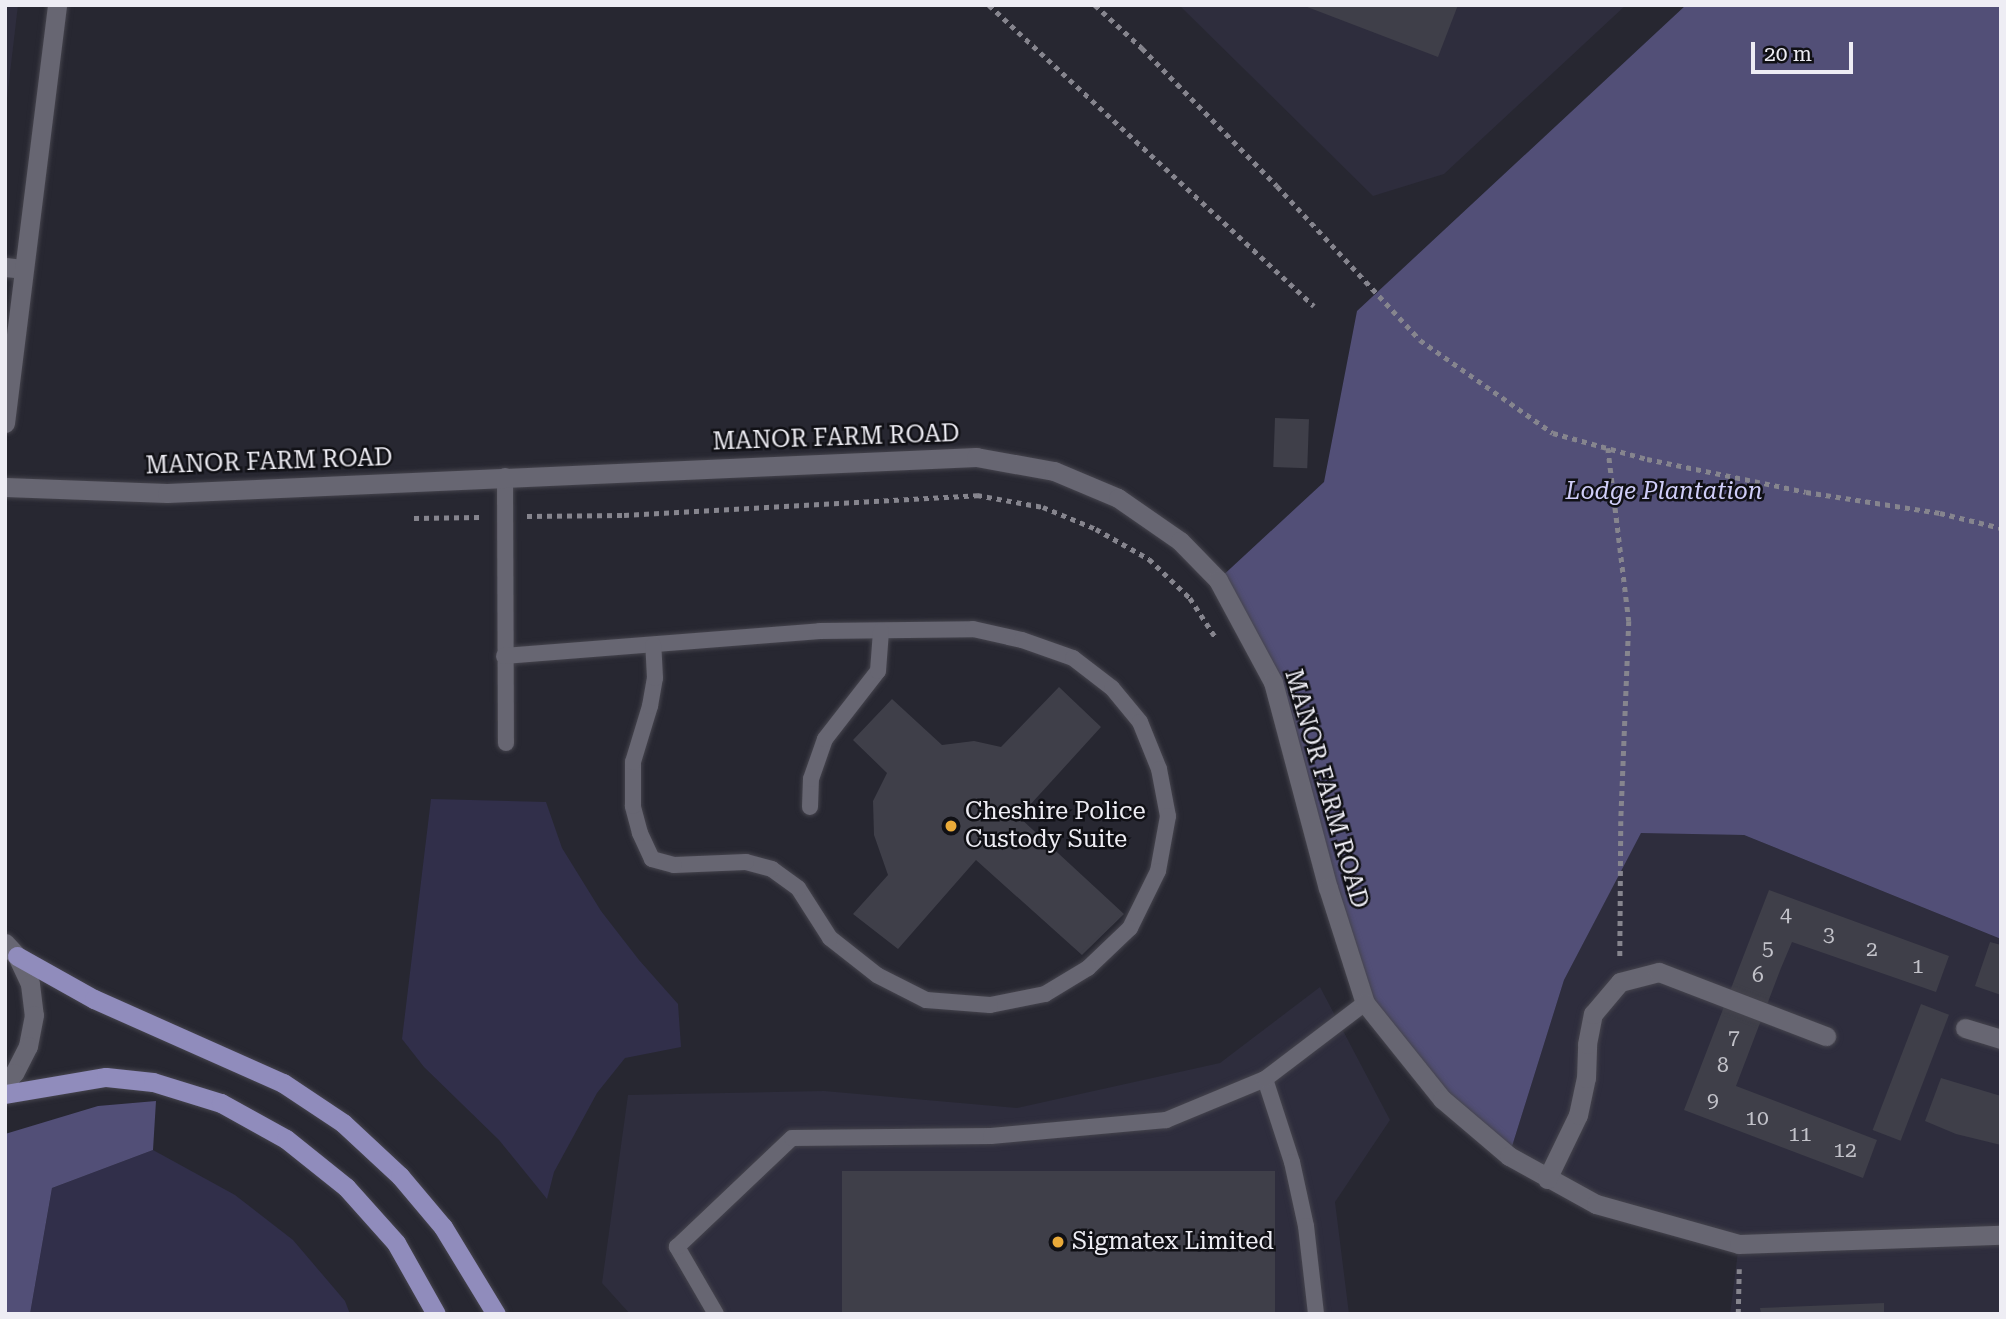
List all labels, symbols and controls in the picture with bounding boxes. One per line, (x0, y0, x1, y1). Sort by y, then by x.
scale bar (1754, 28, 1856, 72)
text: 20 m (1764, 42, 1812, 66)
street label: MANOR FARM ROAD (712, 419, 960, 457)
street label: MANOR FARM ROAD (145, 443, 393, 481)
park label: Lodge Plantation (1565, 478, 1763, 506)
street label: MANOR FARM ROAD (1278, 666, 1374, 912)
place label: Cheshire Police Custody Suite (965, 798, 1146, 854)
marker: Cheshire Police Custody Suite (943, 818, 959, 834)
house number: 4 (1780, 902, 1792, 928)
house number: 3 (1823, 921, 1835, 947)
house number: 5 (1762, 935, 1774, 961)
house number: 2 (1866, 936, 1878, 962)
house number: 1 (1912, 953, 1924, 979)
house number: 6 (1752, 962, 1764, 988)
house number: 7 (1728, 1024, 1740, 1050)
house number: 8 (1717, 1052, 1729, 1078)
house number: 9 (1707, 1087, 1719, 1113)
house number: 10 (1745, 1105, 1769, 1131)
house number: 11 (1788, 1121, 1812, 1147)
house number: 12 (1833, 1137, 1857, 1163)
place label: Sigmatex Limited (1072, 1228, 1274, 1256)
marker: Sigmatex Limited (1050, 1234, 1066, 1250)

